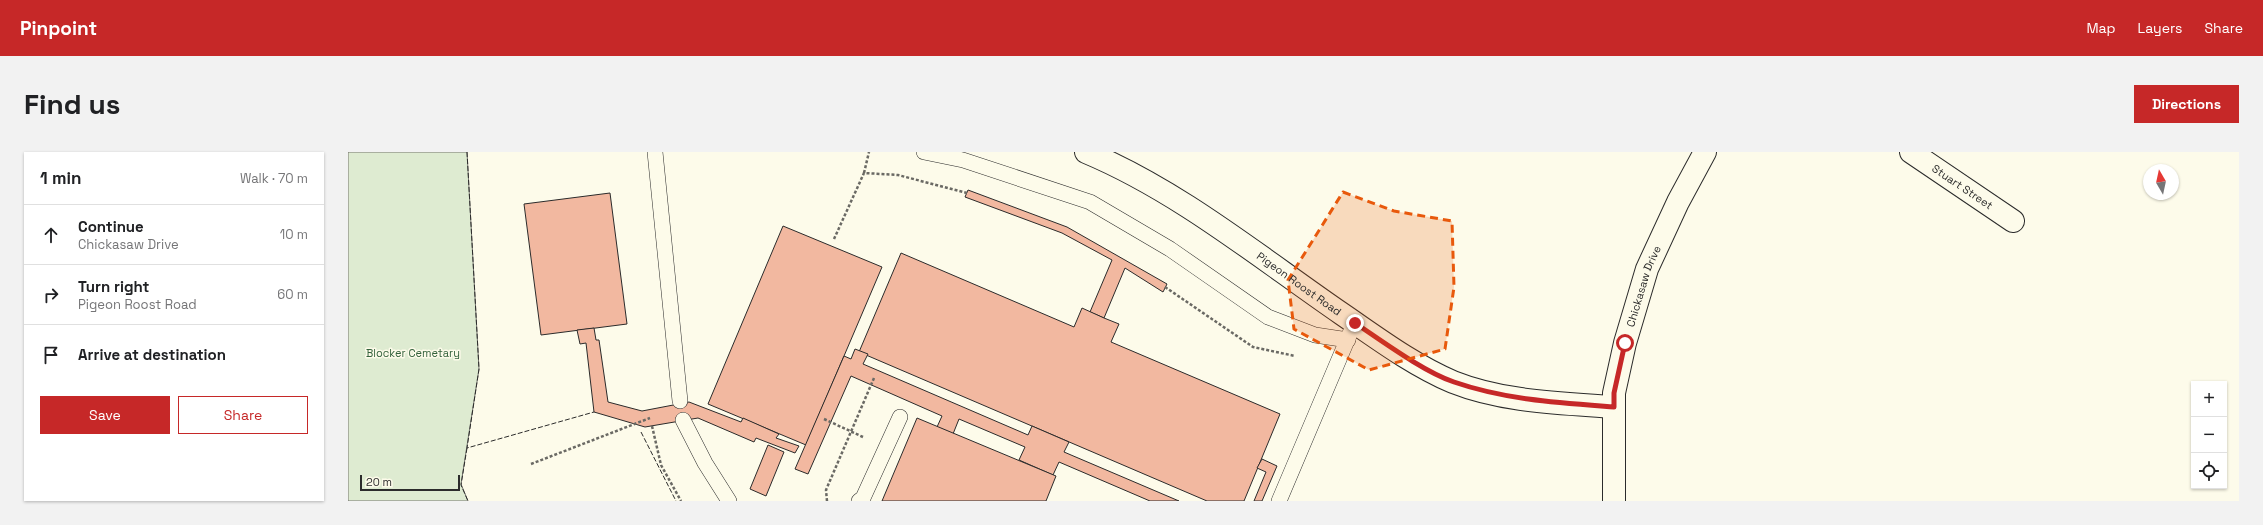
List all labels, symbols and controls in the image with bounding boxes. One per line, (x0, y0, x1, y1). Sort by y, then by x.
text: Pinpoint (20, 16, 97, 41)
text: Map (2086, 19, 2116, 37)
text: Layers (2138, 19, 2182, 37)
text: Share (2204, 19, 2243, 37)
button: Directions (2134, 85, 2239, 123)
text: Find us (24, 86, 121, 122)
street label: Stuart Street (1929, 161, 1996, 212)
north arrow (2143, 164, 2179, 200)
text: 1 min (40, 167, 82, 189)
text: Walk · 70 m (240, 170, 308, 187)
text: Continue (78, 217, 144, 236)
icon: ahead (40, 224, 62, 246)
text: 10 m (280, 226, 308, 243)
text: Chickasaw Drive (78, 236, 179, 253)
street label: Chickasaw Drive (1623, 243, 1664, 328)
street label: Pigeon Roost Road (1254, 249, 1344, 318)
text: Turn right (78, 277, 149, 296)
icon: right (40, 284, 62, 306)
text: 60 m (277, 286, 308, 303)
text: Pigeon Roost Road (78, 296, 197, 313)
route end (1346, 314, 1364, 332)
route start (1616, 334, 1634, 352)
icon: arrive (40, 344, 62, 366)
text: Arrive at destination (78, 345, 226, 364)
park label: Blocker Cemetary (366, 346, 460, 360)
map controls (2191, 381, 2227, 489)
button: + (2191, 381, 2227, 417)
button: Save (40, 396, 170, 434)
button: Share (178, 396, 308, 434)
button: − (2191, 417, 2227, 453)
button: locate (2191, 453, 2227, 489)
scale bar (360, 473, 460, 492)
text: 20 m (366, 475, 392, 489)

